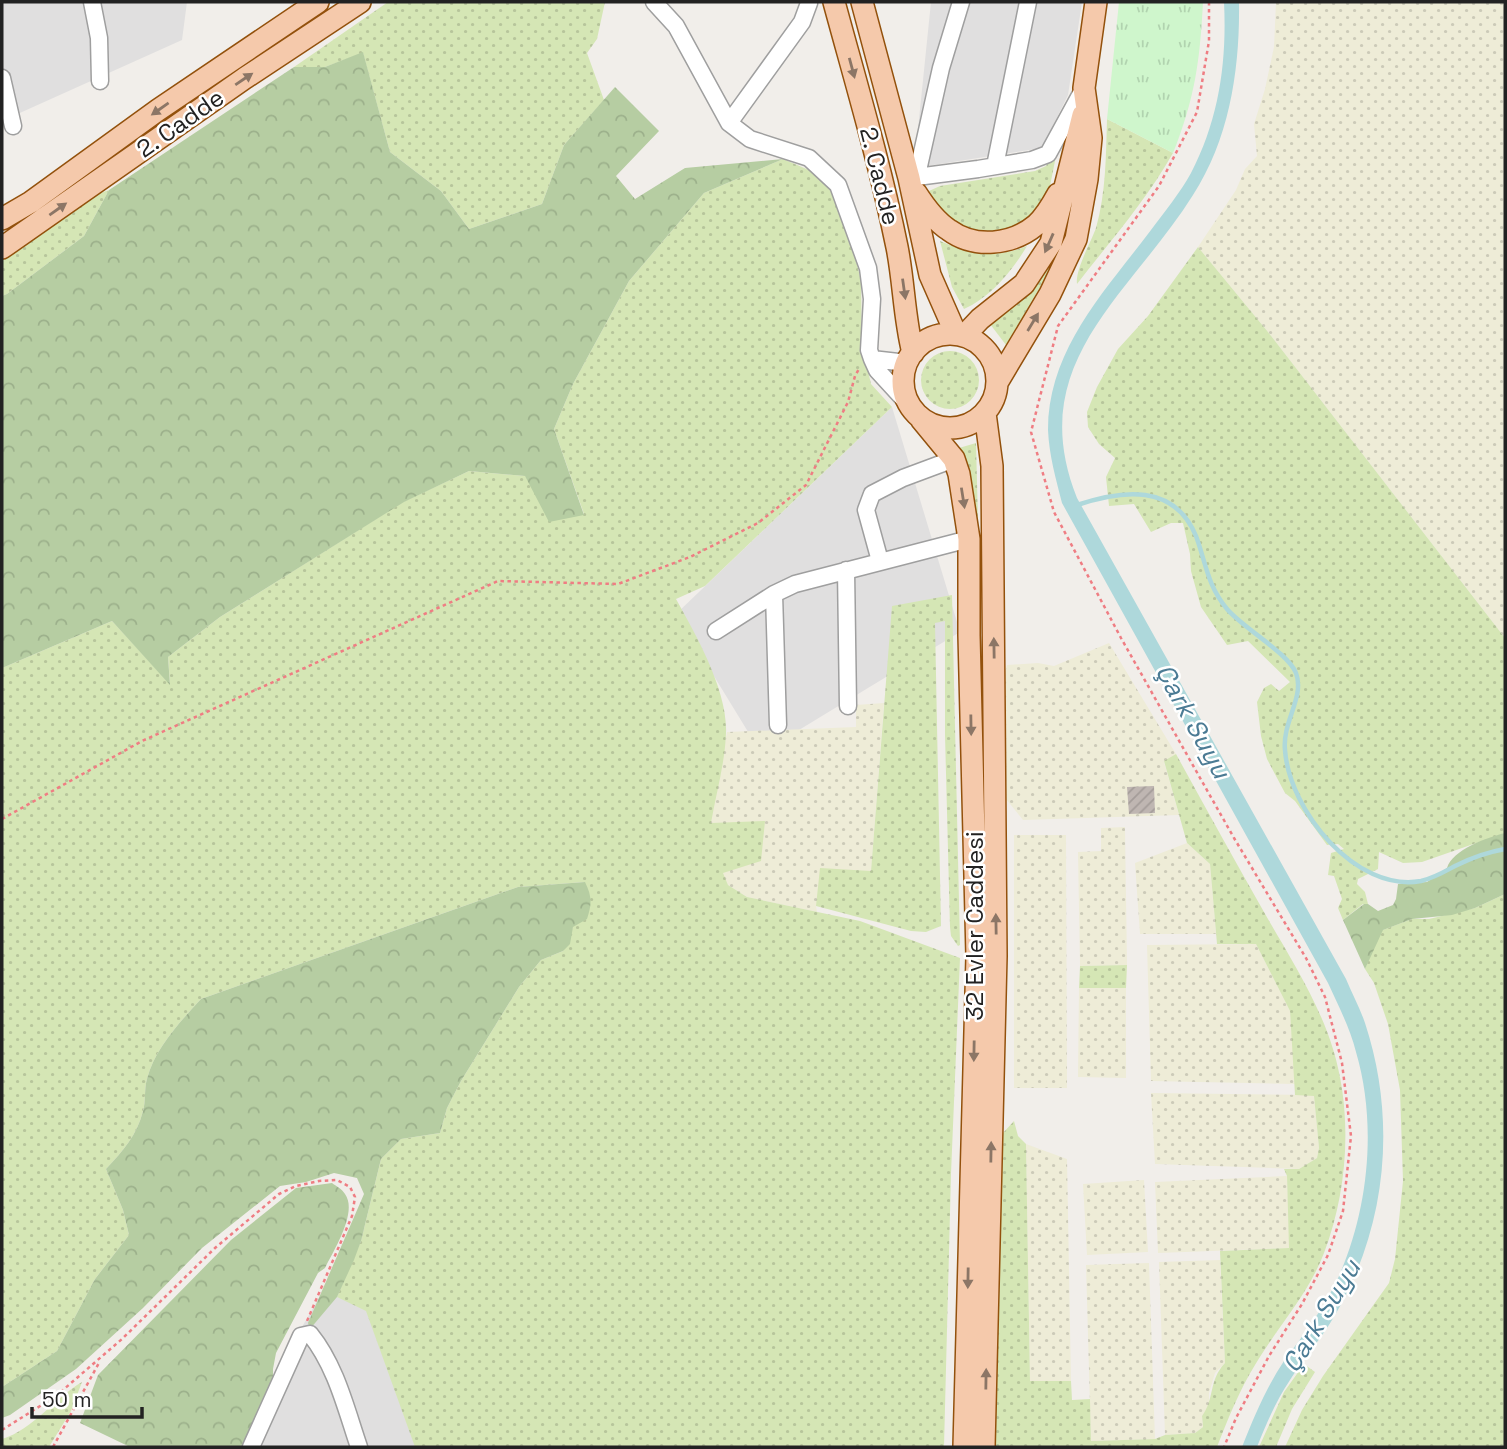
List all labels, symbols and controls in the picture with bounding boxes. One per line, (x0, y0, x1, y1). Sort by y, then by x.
one-way arrow (847, 57, 858, 79)
one-way arrow (234, 72, 254, 85)
street label: 2. Cadde (130, 82, 230, 164)
one-way arrow (151, 102, 169, 116)
street label: 2. Cadde (853, 124, 907, 228)
one-way arrow (49, 202, 67, 216)
one-way arrow (1043, 233, 1055, 253)
one-way arrow (898, 278, 909, 300)
one-way arrow (1027, 313, 1039, 332)
one-way arrow (958, 488, 969, 510)
one-way arrow (988, 636, 1000, 658)
water label: Çark Suyu (1148, 658, 1239, 785)
one-way arrow (965, 715, 977, 737)
street label: 32 Evler Caddesi (959, 831, 990, 1021)
one-way arrow (990, 913, 1002, 935)
one-way arrow (969, 1040, 980, 1062)
one-way arrow (986, 1140, 997, 1162)
water label: Çark Suyu (1274, 1252, 1369, 1379)
one-way arrow (963, 1268, 974, 1290)
one-way arrow (980, 1368, 991, 1390)
scale bar (32, 1376, 142, 1420)
text: 50 m (42, 1386, 92, 1413)

